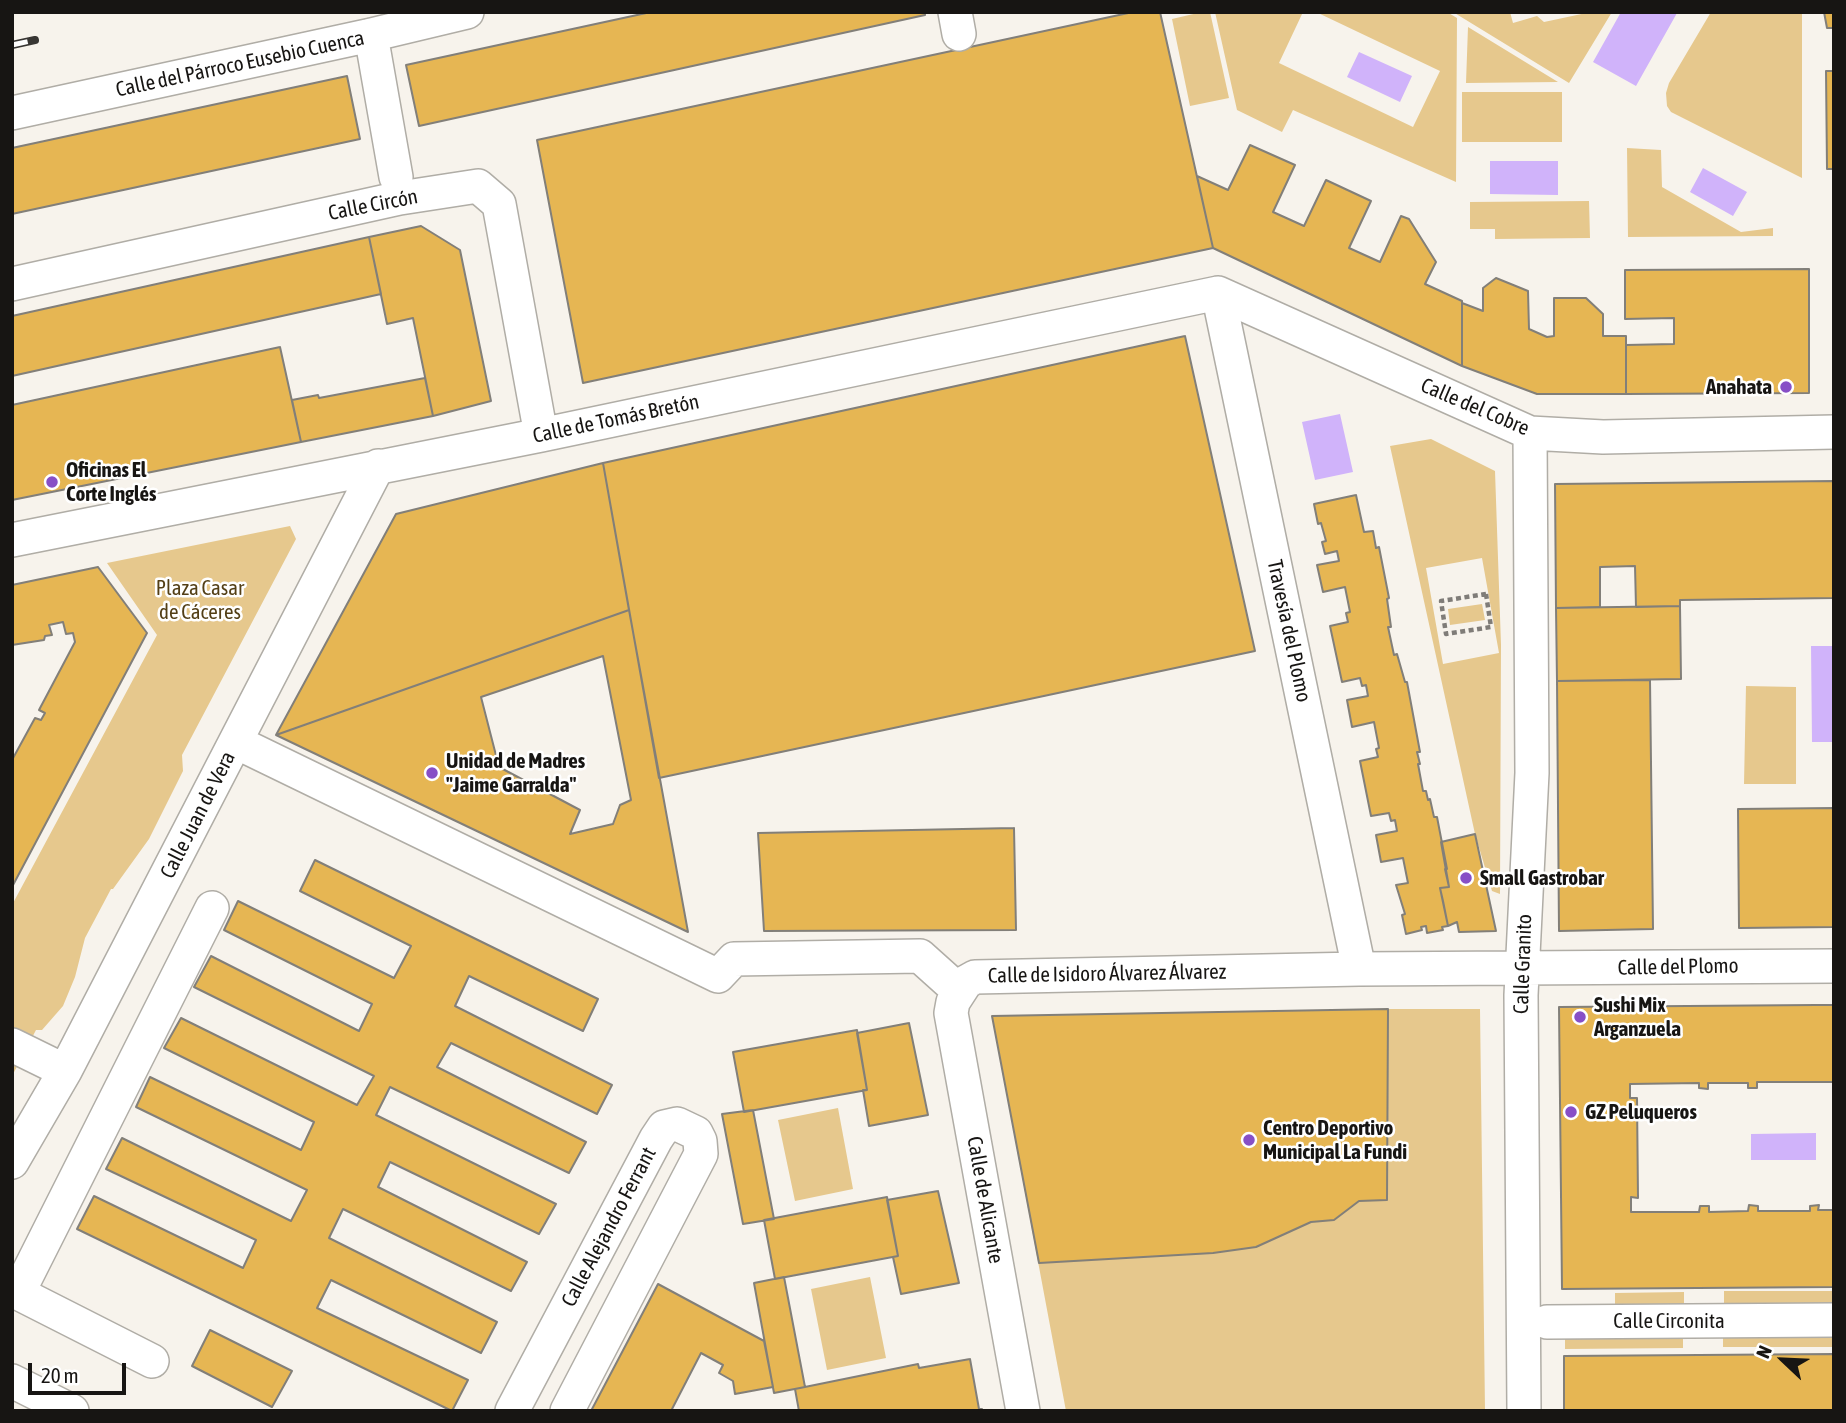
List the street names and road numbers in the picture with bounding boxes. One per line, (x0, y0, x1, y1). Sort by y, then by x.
street label: Calle del Párroco Eusebio Cuenca (113, 25, 367, 103)
street label: Calle Circón (326, 184, 420, 226)
street label: Calle del Cobre (1417, 373, 1533, 441)
street label: Calle de Tomás Bretón (530, 389, 702, 449)
street label: Travesía del Plomo (1262, 558, 1316, 704)
street label: Calle Juan de Vera (155, 747, 241, 883)
street label: Calle Granito (1509, 914, 1537, 1014)
street label: Calle del Plomo (1617, 953, 1739, 981)
street label: Calle de Isidoro Álvarez Álvarez (988, 959, 1226, 989)
street label: Calle de Alicante (961, 1134, 1009, 1266)
street label: Calle Alejandro Ferrant (556, 1143, 662, 1311)
street label: Calle Circonita (1613, 1308, 1725, 1334)

